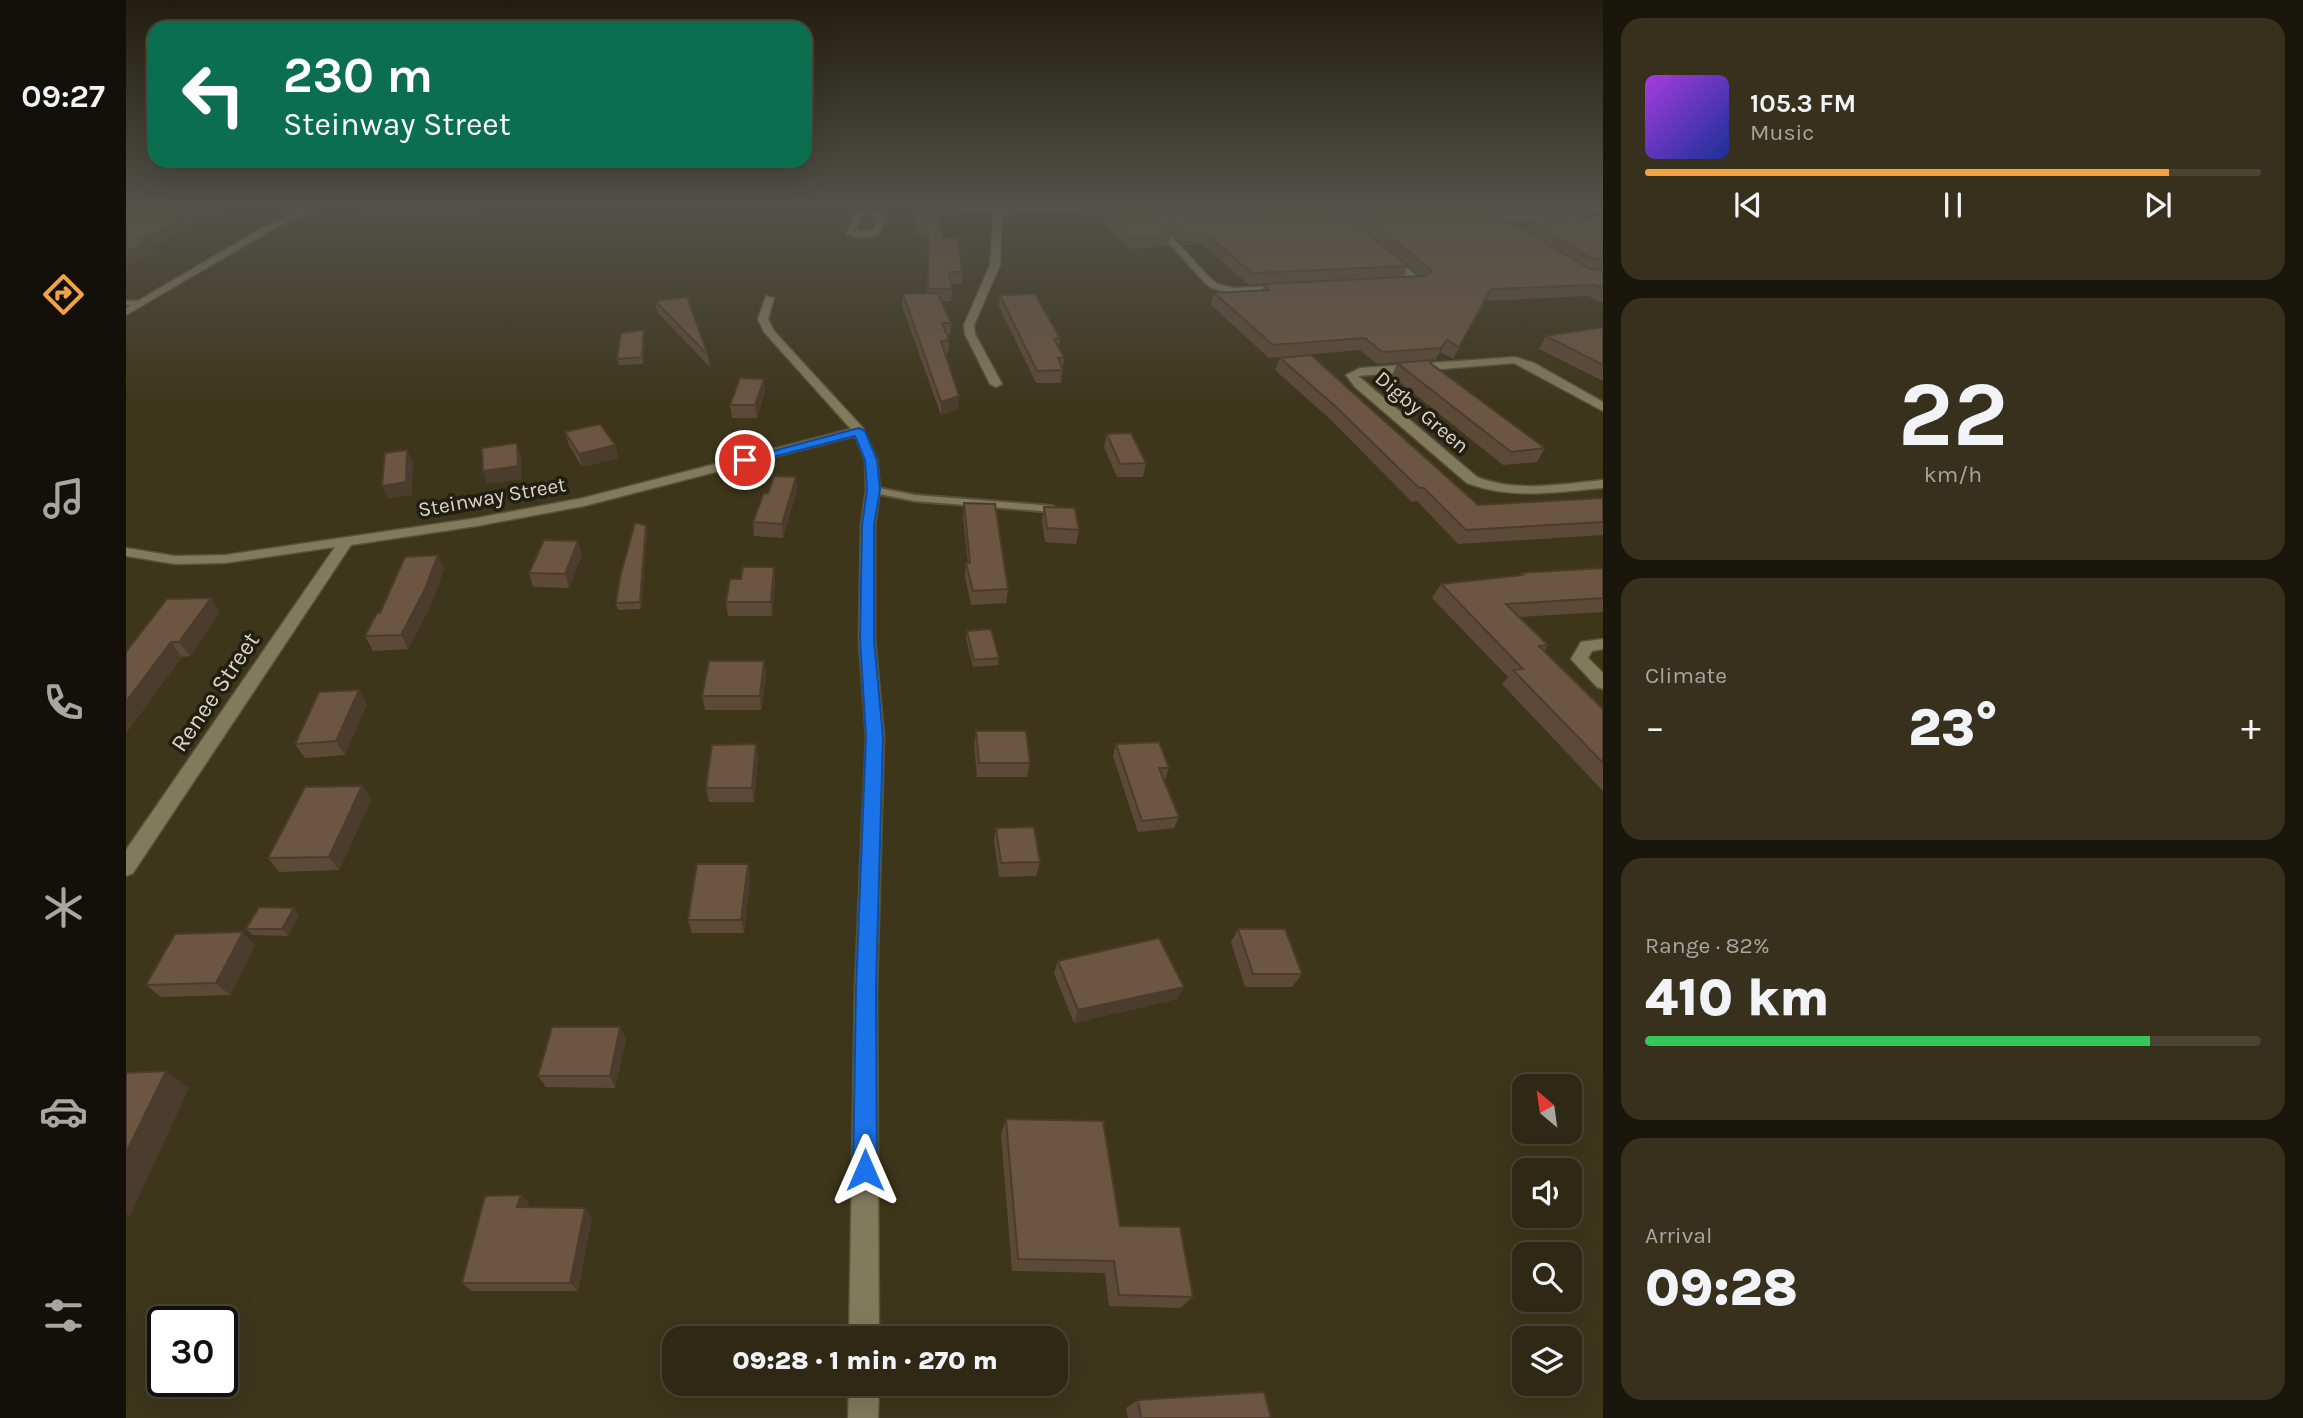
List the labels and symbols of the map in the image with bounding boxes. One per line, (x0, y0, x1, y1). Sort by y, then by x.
street label: Digby Green (1370, 366, 1474, 458)
pin (715, 430, 775, 490)
street label: Steinway Street (416, 472, 568, 522)
street label: Renee Street (165, 627, 265, 757)
north arrow (1512, 1074, 1582, 1144)
position arrow (828, 1133, 902, 1207)
speed limit sign: 30 (147, 1306, 238, 1397)

